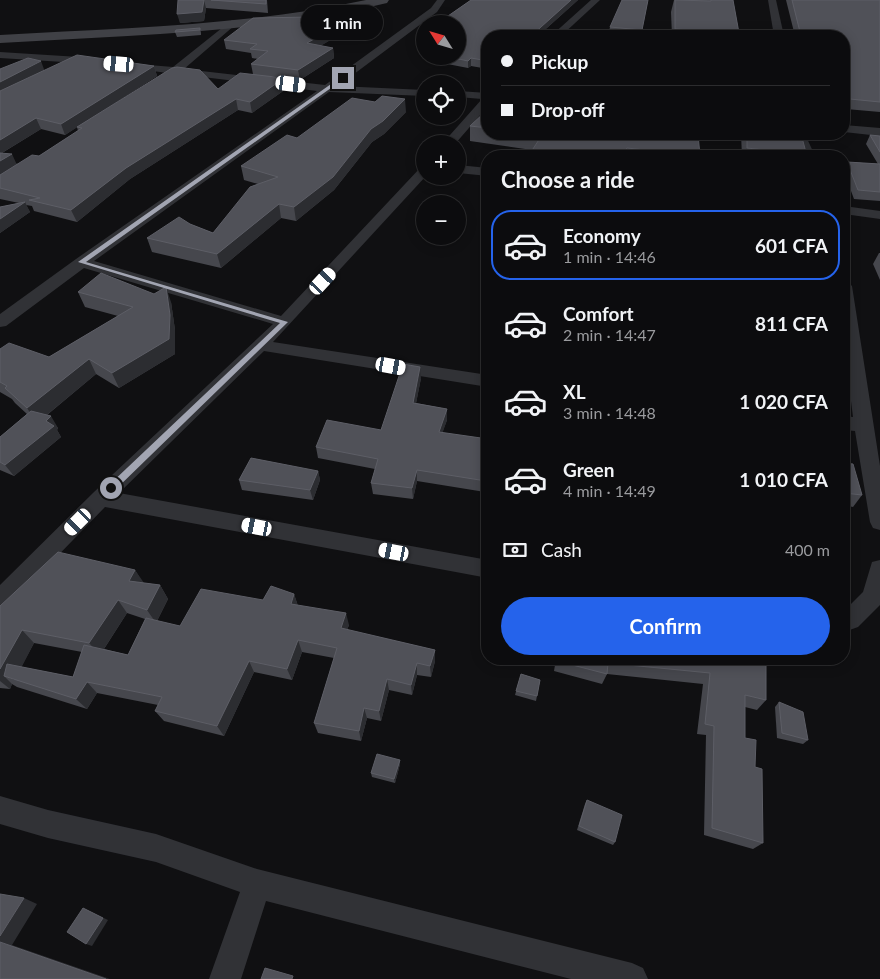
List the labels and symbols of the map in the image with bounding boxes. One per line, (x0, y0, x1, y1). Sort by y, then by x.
callout: 1 min (302, 5, 384, 40)
north arrow (416, 15, 466, 65)
car (103, 55, 134, 73)
route end (332, 67, 354, 89)
car (275, 75, 306, 93)
car (307, 265, 338, 297)
car (374, 356, 407, 376)
route start (100, 477, 122, 499)
car (62, 506, 93, 538)
car (240, 517, 273, 537)
car (377, 542, 410, 562)

